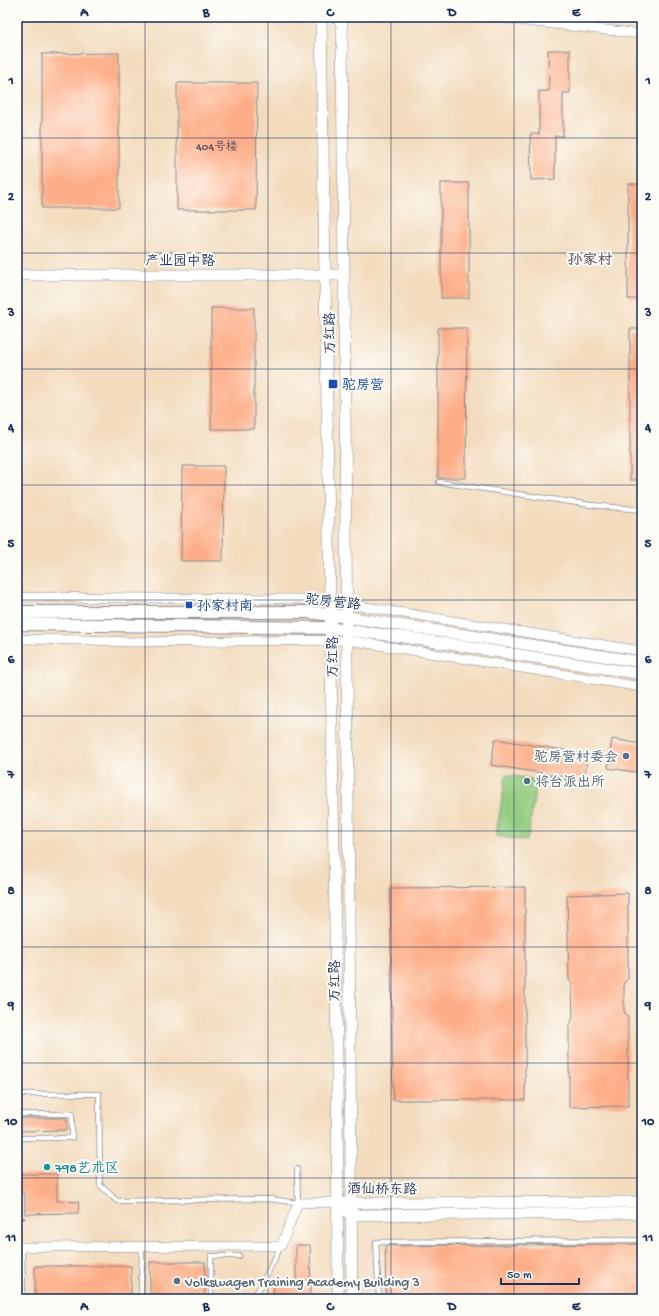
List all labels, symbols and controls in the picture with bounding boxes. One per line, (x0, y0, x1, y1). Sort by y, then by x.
text: A (79, 6, 89, 21)
text: B (202, 6, 211, 21)
text: C (325, 6, 335, 21)
text: D (447, 6, 457, 21)
text: E (572, 6, 581, 21)
text: 1 (7, 74, 14, 89)
text: 1 (644, 74, 651, 89)
house number: 404号楼 (196, 140, 238, 155)
text: 2 (8, 190, 15, 205)
text: 2 (645, 190, 652, 205)
district label: 孙家村 (567, 251, 613, 270)
street label: 产业园中路 (145, 253, 215, 271)
text: 3 (7, 306, 15, 321)
text: 3 (644, 306, 652, 321)
street label: 万红路 (322, 312, 340, 354)
marker: 驼房营 (327, 378, 339, 390)
place label: 驼房营 (342, 378, 384, 395)
text: 4 (7, 421, 15, 436)
text: 4 (644, 421, 652, 436)
text: 5 (8, 537, 15, 552)
text: 5 (645, 537, 652, 552)
street label: 驼房营路 (304, 591, 362, 615)
place label: 孙家村南 (197, 598, 253, 616)
marker: 孙家村南 (184, 600, 194, 610)
street label: 万红路 (325, 636, 343, 678)
text: 6 (8, 653, 15, 668)
text: 6 (645, 653, 652, 668)
place label: 驼房营村委会 (534, 749, 618, 767)
marker: 驼房营村委会 (621, 751, 631, 761)
text: 7 (7, 768, 16, 783)
text: 7 (644, 768, 653, 783)
place label: 将台派出所 (535, 775, 605, 792)
marker: 将台派出所 (522, 776, 532, 786)
text: 8 (7, 884, 15, 899)
text: 8 (644, 884, 652, 899)
street label: 万红路 (327, 960, 345, 1002)
text: 9 (7, 999, 15, 1014)
text: 9 (644, 999, 652, 1014)
text: 10 (4, 1115, 18, 1130)
text: 10 (641, 1115, 655, 1130)
place label: 798艺术区 (54, 1161, 119, 1178)
marker: 798艺术区 (42, 1162, 52, 1172)
street label: 酒仙桥东路 (347, 1180, 417, 1200)
text: 11 (5, 1231, 16, 1246)
text: 11 (642, 1231, 653, 1246)
scale bar (501, 1260, 579, 1286)
text: 50 m (507, 1269, 532, 1283)
place label: Volkswagen Training Academy Building 3 (184, 1275, 420, 1292)
marker: Volkswagen Training Academy Building 3 (172, 1276, 182, 1286)
text: A (79, 1300, 89, 1315)
text: B (202, 1300, 211, 1315)
text: C (325, 1300, 335, 1315)
text: D (447, 1300, 457, 1315)
text: E (572, 1300, 581, 1315)

